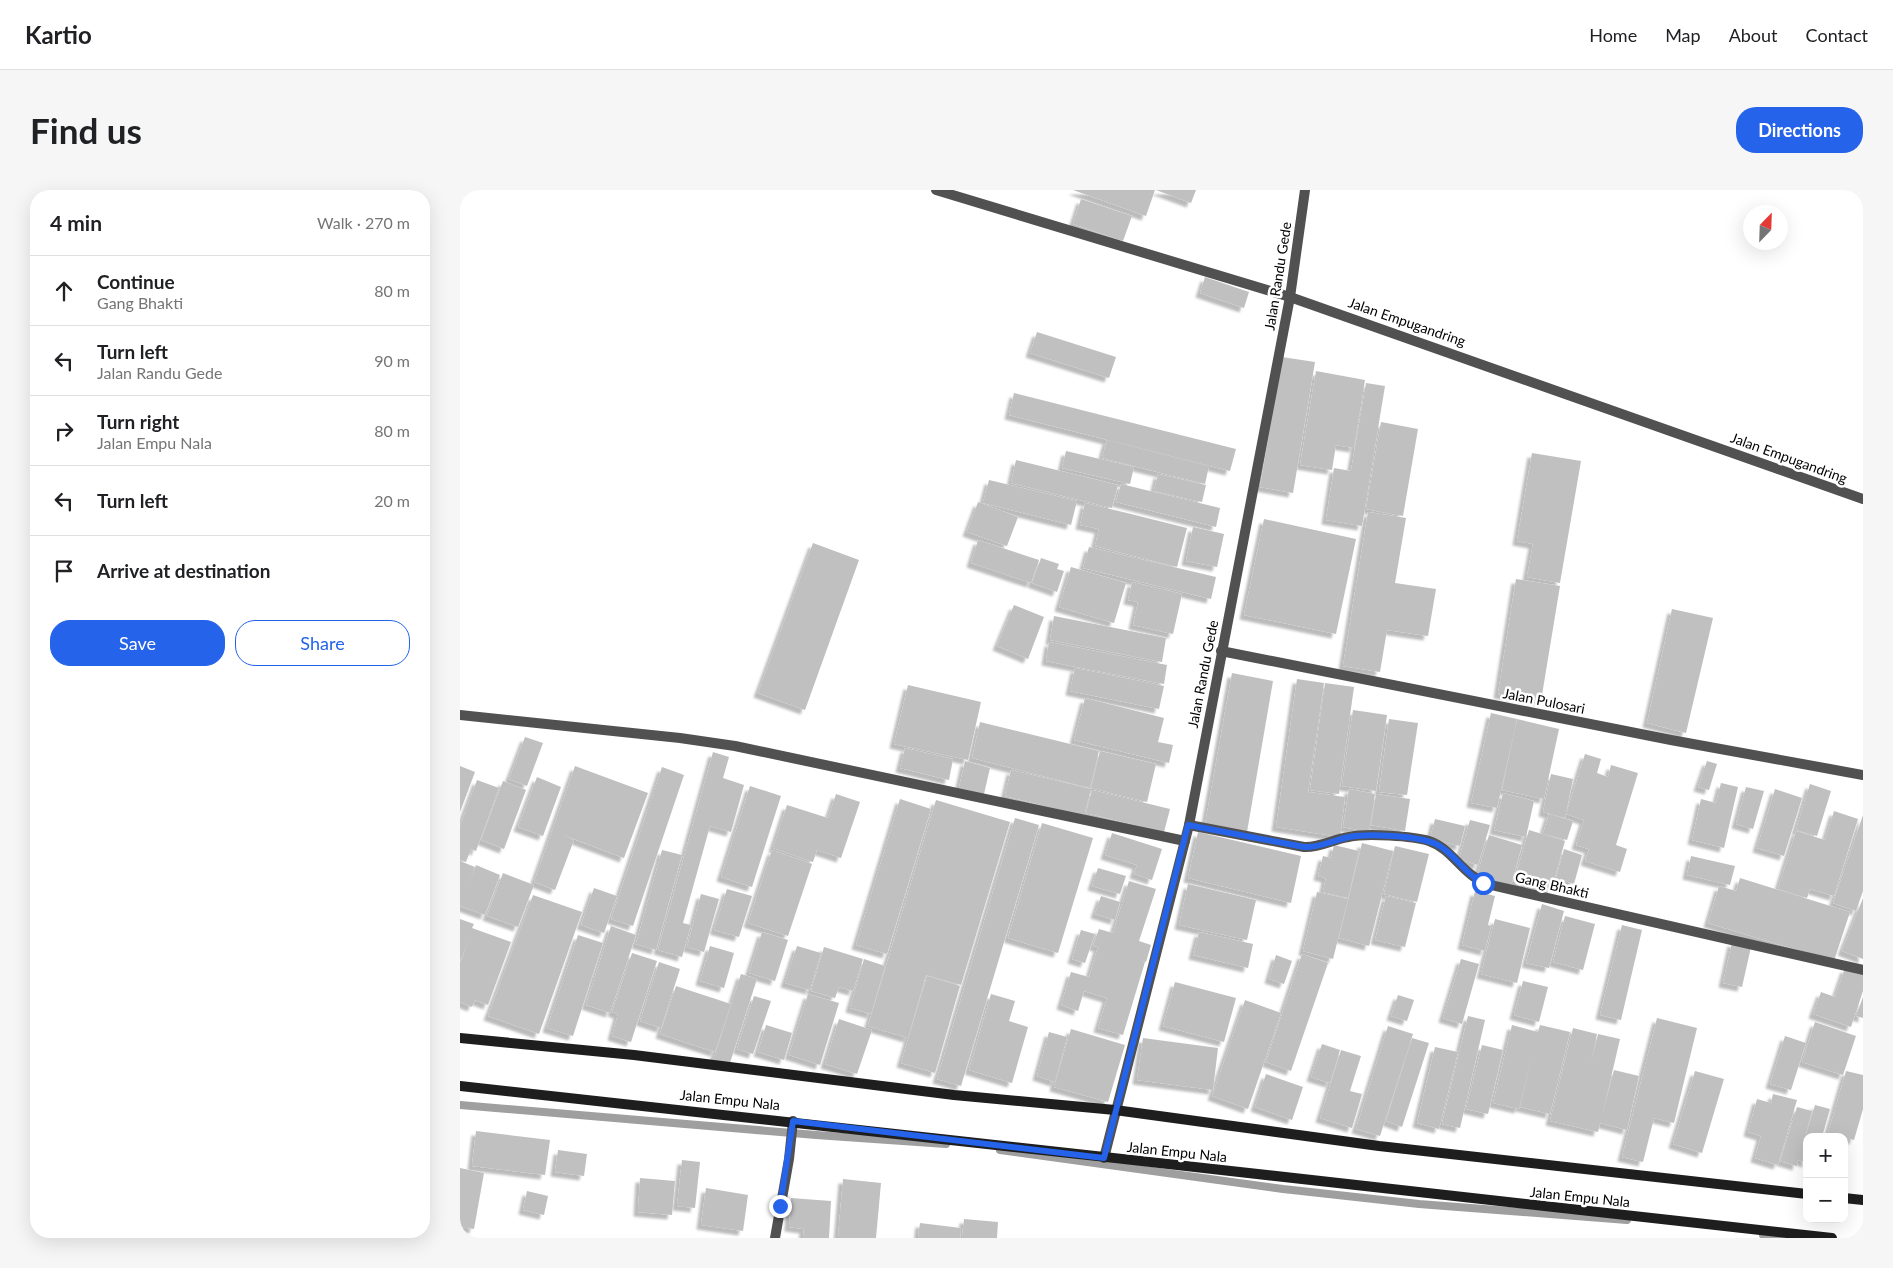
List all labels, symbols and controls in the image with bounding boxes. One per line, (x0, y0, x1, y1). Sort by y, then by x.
text: Kartio (25, 20, 92, 49)
text: Home (1589, 24, 1637, 46)
text: Map (1665, 24, 1701, 46)
text: About (1729, 24, 1778, 46)
text: Contact (1806, 24, 1868, 46)
button: Directions (1736, 107, 1863, 153)
text: Find us (30, 109, 142, 151)
north arrow (1743, 205, 1788, 250)
text: 4 min (50, 210, 102, 235)
text: Walk · 270 m (317, 213, 410, 232)
street label: Jalan Randu Gede (1261, 220, 1294, 331)
text: Continue (97, 270, 175, 293)
icon: ahead (50, 277, 78, 305)
text: 80 m (374, 281, 410, 300)
text: Gang Bhakti (97, 293, 183, 312)
street label: Jalan Empugandring (1346, 294, 1468, 350)
text: Turn left (97, 340, 168, 363)
icon: left (50, 347, 78, 375)
text: 90 m (374, 351, 410, 370)
text: Jalan Randu Gede (97, 363, 222, 382)
text: Turn right (97, 410, 179, 433)
icon: right (50, 417, 78, 445)
text: 80 m (374, 421, 410, 440)
street label: Jalan Empugandring (1729, 429, 1850, 487)
text: Jalan Empu Nala (97, 433, 212, 452)
icon: left (50, 487, 78, 515)
text: Turn left (97, 489, 168, 512)
text: 20 m (374, 491, 410, 510)
icon: arrive (50, 557, 78, 585)
text: Arrive at destination (97, 559, 270, 582)
street label: Jalan Randu Gede (1184, 618, 1221, 729)
button: Save (50, 620, 225, 666)
button: Share (235, 620, 410, 666)
street label: Jalan Pulosari (1502, 684, 1587, 717)
street label: Gang Bhakti (1514, 868, 1591, 901)
route start (1472, 872, 1495, 895)
street label: Jalan Empu Nala (679, 1086, 781, 1113)
map controls (1803, 1133, 1848, 1223)
button: + (1803, 1133, 1848, 1178)
street label: Jalan Empu Nala (1126, 1138, 1228, 1165)
button: − (1803, 1178, 1848, 1223)
street label: Jalan Empu Nala (1529, 1183, 1631, 1210)
route end (769, 1195, 792, 1218)

